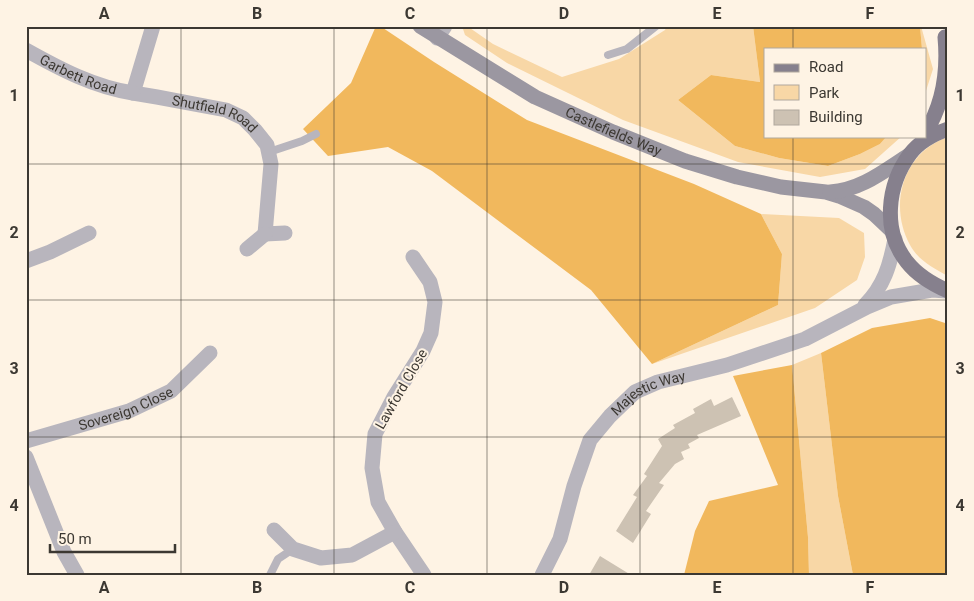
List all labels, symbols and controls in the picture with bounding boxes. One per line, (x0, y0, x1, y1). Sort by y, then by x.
text: A (99, 4, 110, 23)
text: B (252, 4, 262, 23)
text: C (405, 4, 415, 23)
text: D (559, 4, 569, 23)
text: E (713, 4, 722, 23)
text: F (866, 4, 875, 23)
legend (764, 48, 926, 138)
street label: Garbett Road (37, 51, 118, 97)
text: Road (809, 58, 843, 76)
text: Park (809, 84, 840, 102)
text: 1 (9, 86, 19, 105)
text: 1 (955, 86, 965, 105)
street label: Shutfield Road (171, 92, 261, 136)
street label: Castlefields Way (563, 104, 664, 159)
text: Building (809, 108, 863, 126)
text: 2 (9, 223, 19, 242)
text: 2 (955, 223, 965, 242)
street label: Lawford Close (372, 346, 430, 432)
text: 3 (9, 359, 19, 378)
text: 3 (955, 359, 965, 378)
street label: Majestic Way (608, 367, 687, 419)
street label: Sovereign Close (77, 383, 176, 433)
text: 4 (9, 496, 19, 515)
text: 4 (955, 496, 965, 515)
scale bar (50, 521, 175, 553)
text: 50 m (58, 530, 92, 548)
text: A (99, 578, 110, 597)
text: B (252, 578, 262, 597)
text: C (405, 578, 415, 597)
text: D (559, 578, 569, 597)
text: E (713, 578, 722, 597)
text: F (866, 578, 875, 597)

